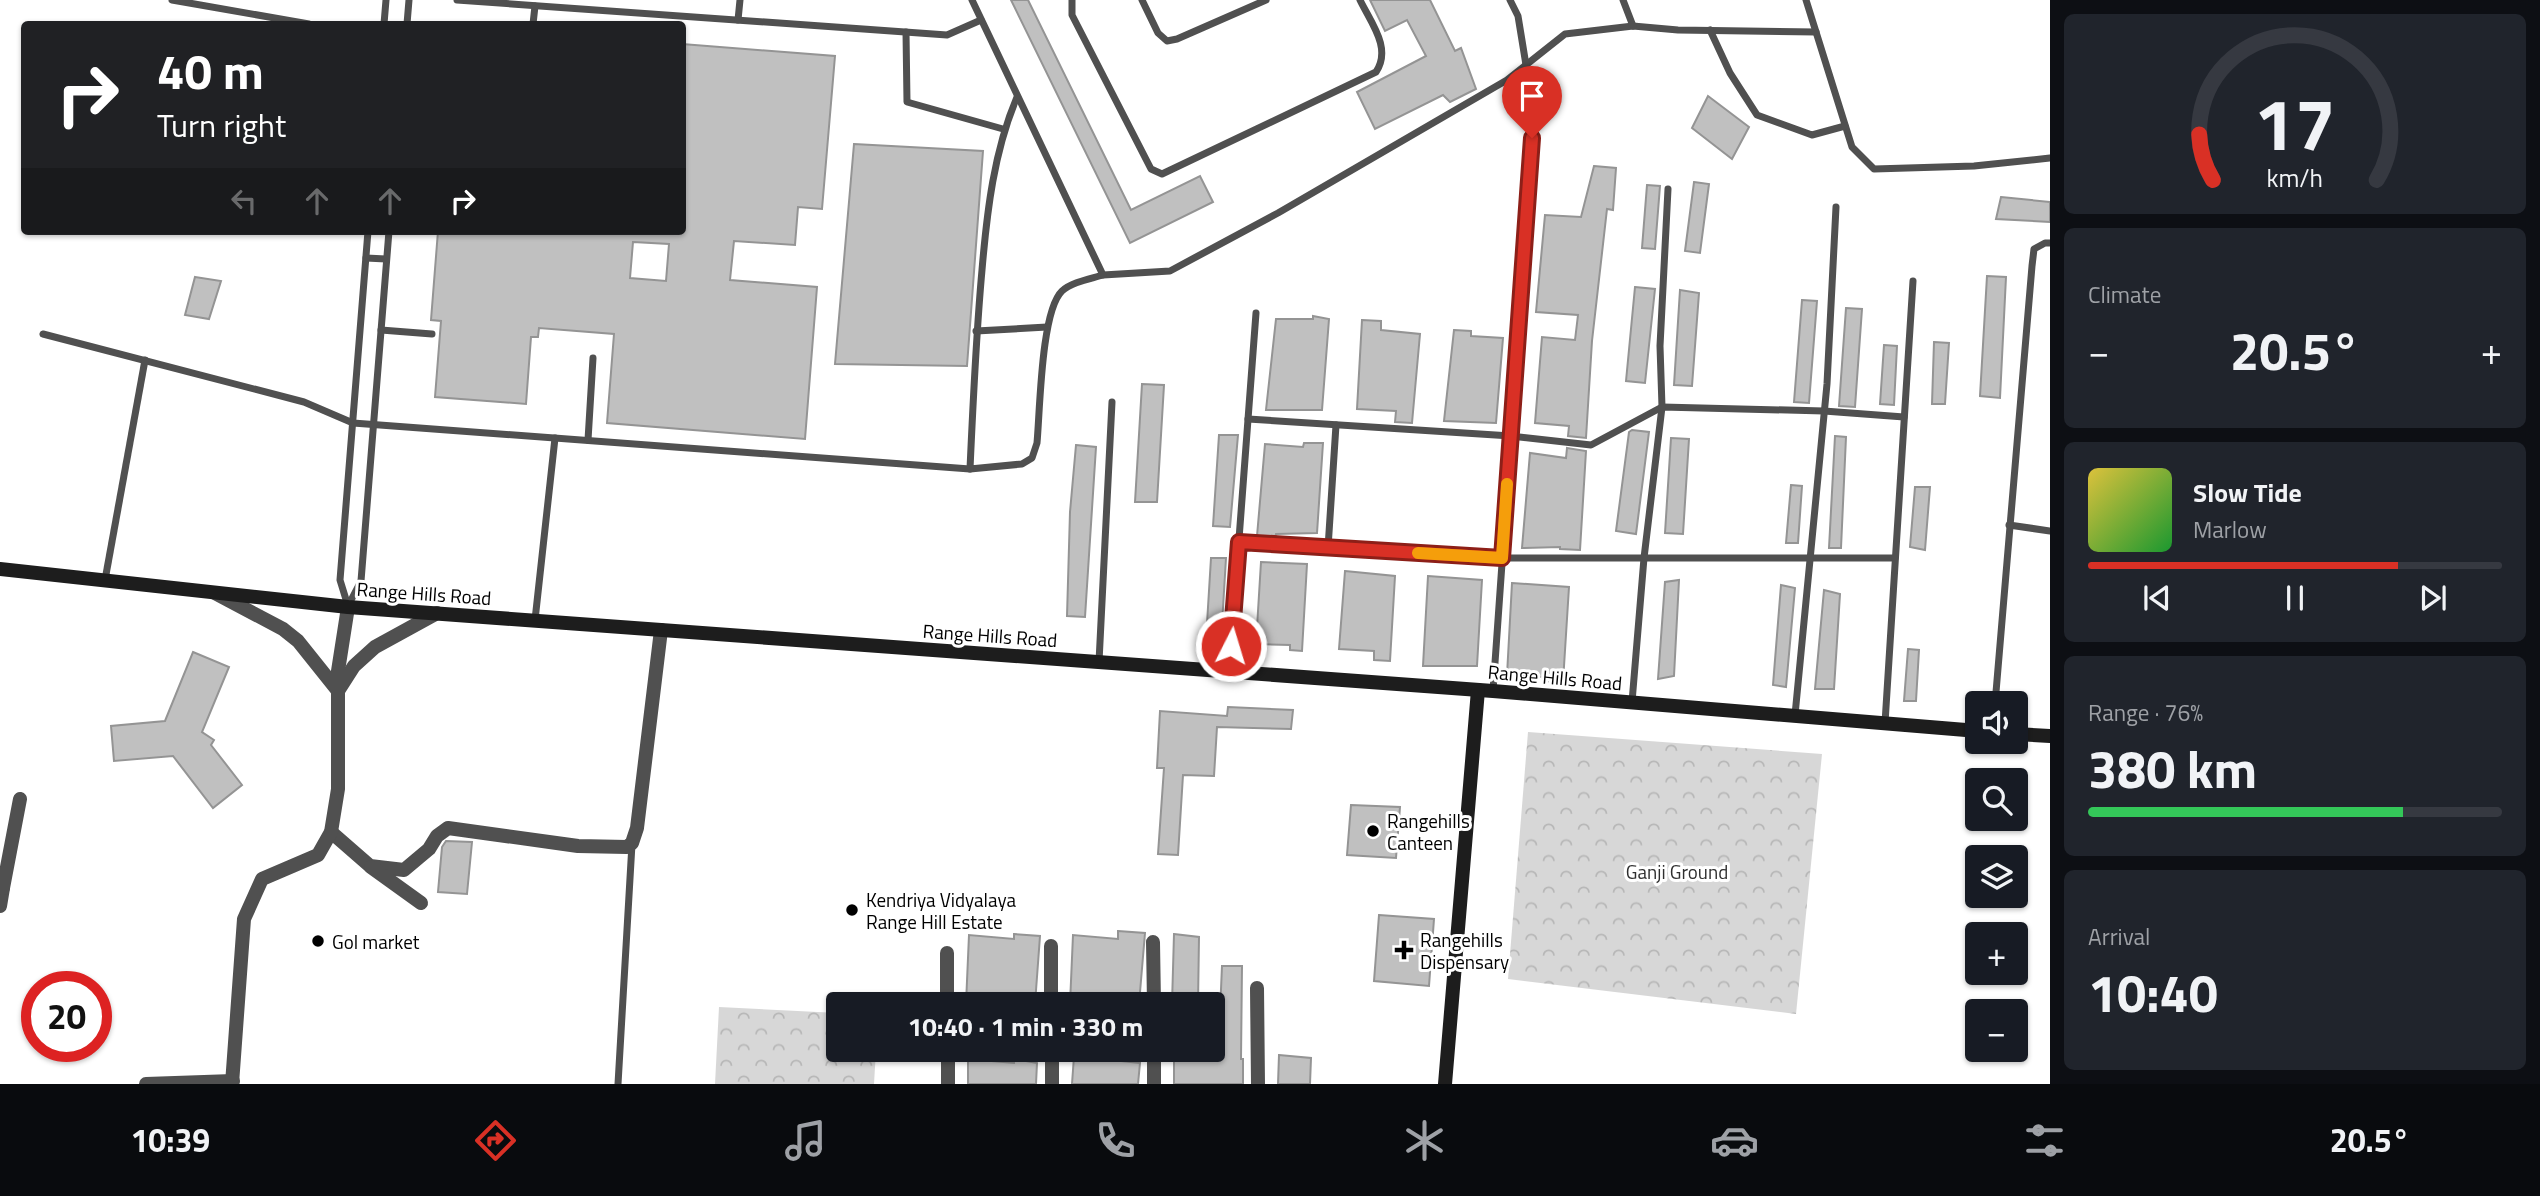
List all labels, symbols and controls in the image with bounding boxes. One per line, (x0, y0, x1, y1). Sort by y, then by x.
text: 40 m (157, 33, 264, 108)
icon: right (42, 49, 133, 140)
pin (1502, 66, 1562, 138)
text: 17 (2254, 68, 2336, 178)
icon: arrive (1513, 77, 1551, 115)
text: Turn right (157, 101, 286, 149)
text: km/h (2267, 159, 2323, 197)
icon: left (225, 182, 263, 220)
icon: ahead (298, 182, 336, 220)
icon: ahead (371, 182, 409, 220)
icon: right (444, 182, 482, 220)
text: Climate (2088, 277, 2161, 312)
text: 20.5° (2230, 311, 2360, 390)
text: − (2088, 322, 2109, 380)
text: + (2481, 322, 2502, 380)
text: Slow Tide (2193, 473, 2302, 512)
text: Marlow (2193, 512, 2267, 547)
street label: Range Hills Road (356, 574, 492, 612)
icon: previous (2138, 579, 2176, 617)
icon: pause (2276, 579, 2314, 617)
icon: next (2414, 579, 2452, 617)
position arrow (1194, 609, 1268, 683)
street label: Range Hills Road (922, 616, 1058, 654)
street label: Range Hills Road (1487, 657, 1623, 697)
map controls (1965, 691, 2028, 1062)
button: sound (1965, 691, 2028, 754)
text: Range · 76% (2088, 695, 2203, 730)
text: 380 km (2088, 729, 2257, 808)
button: search (1965, 768, 2028, 831)
place label: Rangehills Canteen (1387, 806, 1470, 857)
marker: Rangehills Canteen (1365, 823, 1381, 839)
button: layers (1965, 845, 2028, 908)
park label: Ganji Ground (1626, 857, 1728, 886)
place label: Kendriya Vidyalaya Range Hill Estate (866, 885, 1016, 936)
marker: Kendriya Vidyalaya Range Hill Estate (844, 902, 860, 918)
text: Arrival (2088, 919, 2150, 954)
button: + (1965, 922, 2028, 985)
place label: Rangehills Dispensary (1420, 925, 1509, 976)
place label: Gol market (332, 927, 420, 956)
marker: Gol market (310, 933, 326, 949)
marker: Rangehills Dispensary (1394, 940, 1414, 960)
text: 10:40 (2088, 953, 2218, 1032)
speed limit sign: 20 (21, 971, 112, 1062)
button: − (1965, 999, 2028, 1062)
text: 10:40 · 1 min · 330 m (908, 1007, 1143, 1046)
text: 10:39 (130, 1116, 210, 1164)
icon: directions (471, 1116, 520, 1165)
icon: music (781, 1116, 830, 1165)
icon: phone (1091, 1116, 1140, 1165)
icon: climate (1400, 1116, 1449, 1165)
icon: car (1710, 1116, 1759, 1165)
icon: filters (2020, 1116, 2069, 1165)
text: 20.5° (2330, 1116, 2410, 1164)

